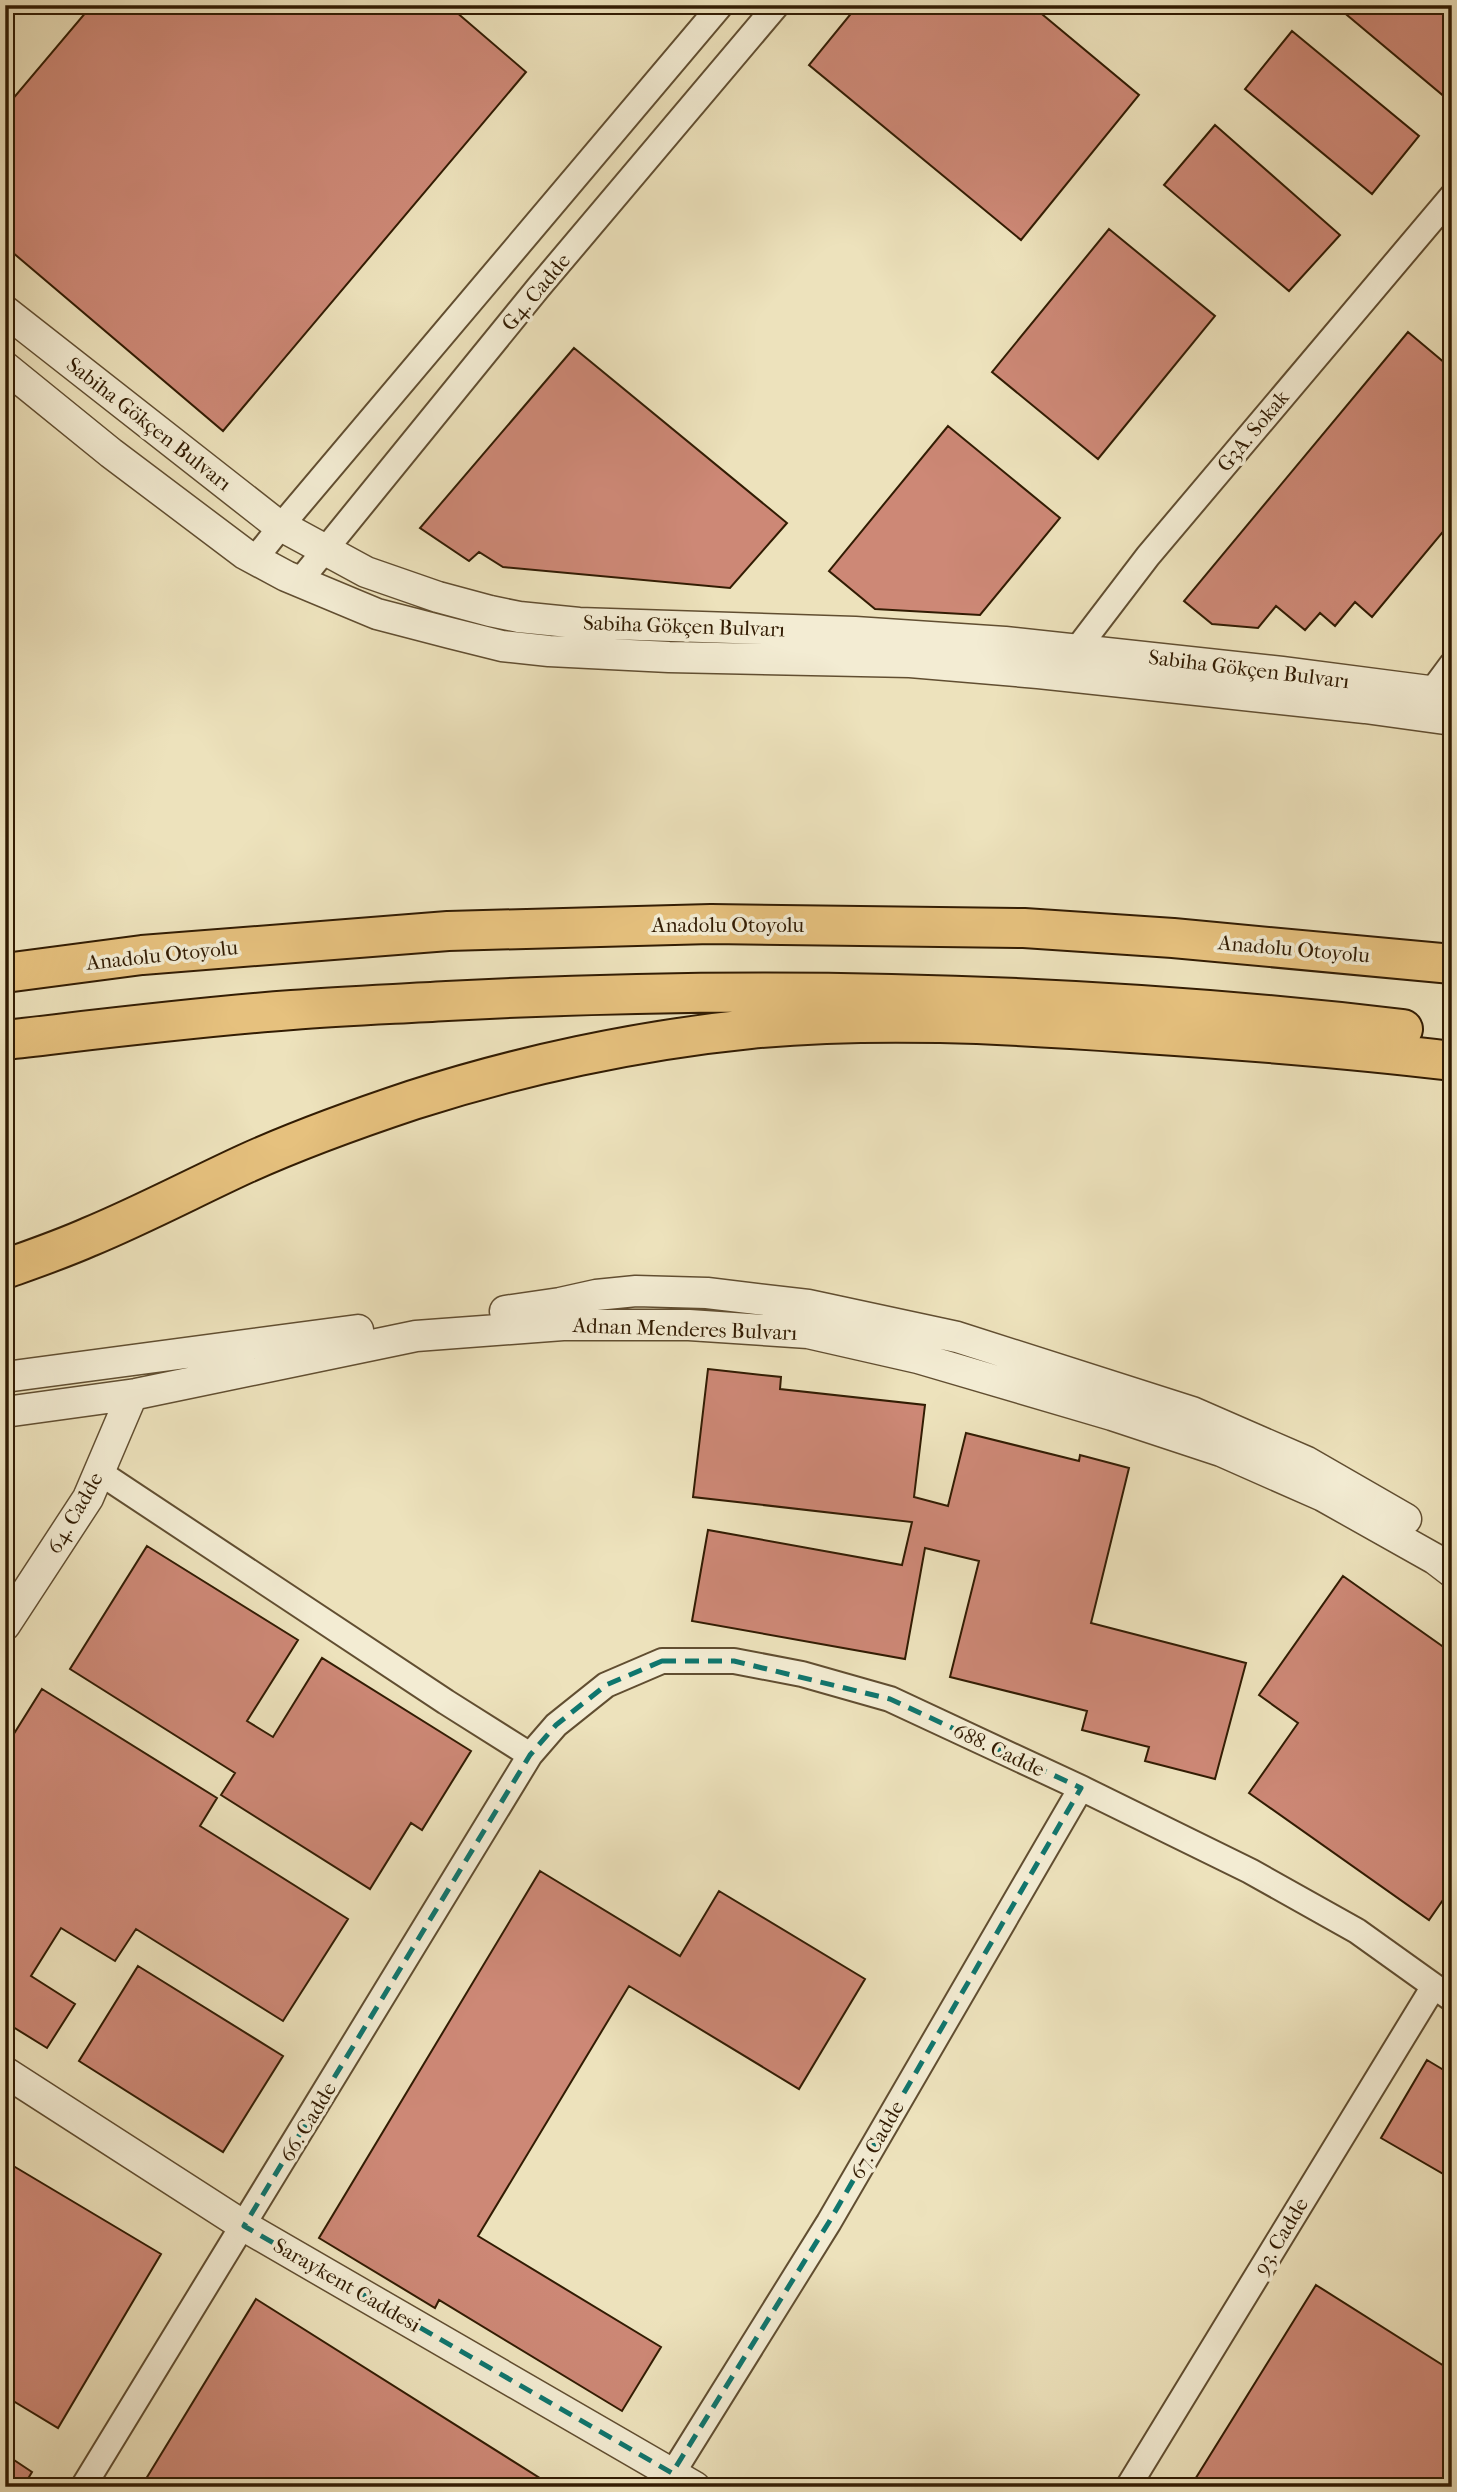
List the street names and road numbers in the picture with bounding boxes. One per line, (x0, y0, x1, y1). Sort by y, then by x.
street label: G4. Cadde (497, 248, 575, 336)
street label: Sabiha Gökçen Bulvarı (62, 352, 236, 496)
street label: G3A. Sokak (1212, 385, 1294, 476)
street label: Sabiha Gökçen Bulvarı (583, 610, 785, 642)
street label: Sabiha Gökçen Bulvarı (1147, 645, 1351, 693)
street label: Anadolu Otoyolu (651, 913, 804, 937)
street label: Anadolu Otoyolu (1216, 930, 1371, 968)
street label: Anadolu Otoyolu (84, 935, 239, 975)
street label: Adnan Menderes Bulvarı (571, 1313, 798, 1345)
street label: 64. Cadde (42, 1468, 108, 1558)
street label: 688. Cadde (949, 1718, 1049, 1782)
street label: 66. Cadde (275, 2078, 341, 2166)
street label: 67. Cadde (845, 2096, 909, 2184)
street label: 93. Cadde (1249, 2193, 1313, 2279)
street label: Saraykent Caddesi (269, 2233, 425, 2337)

